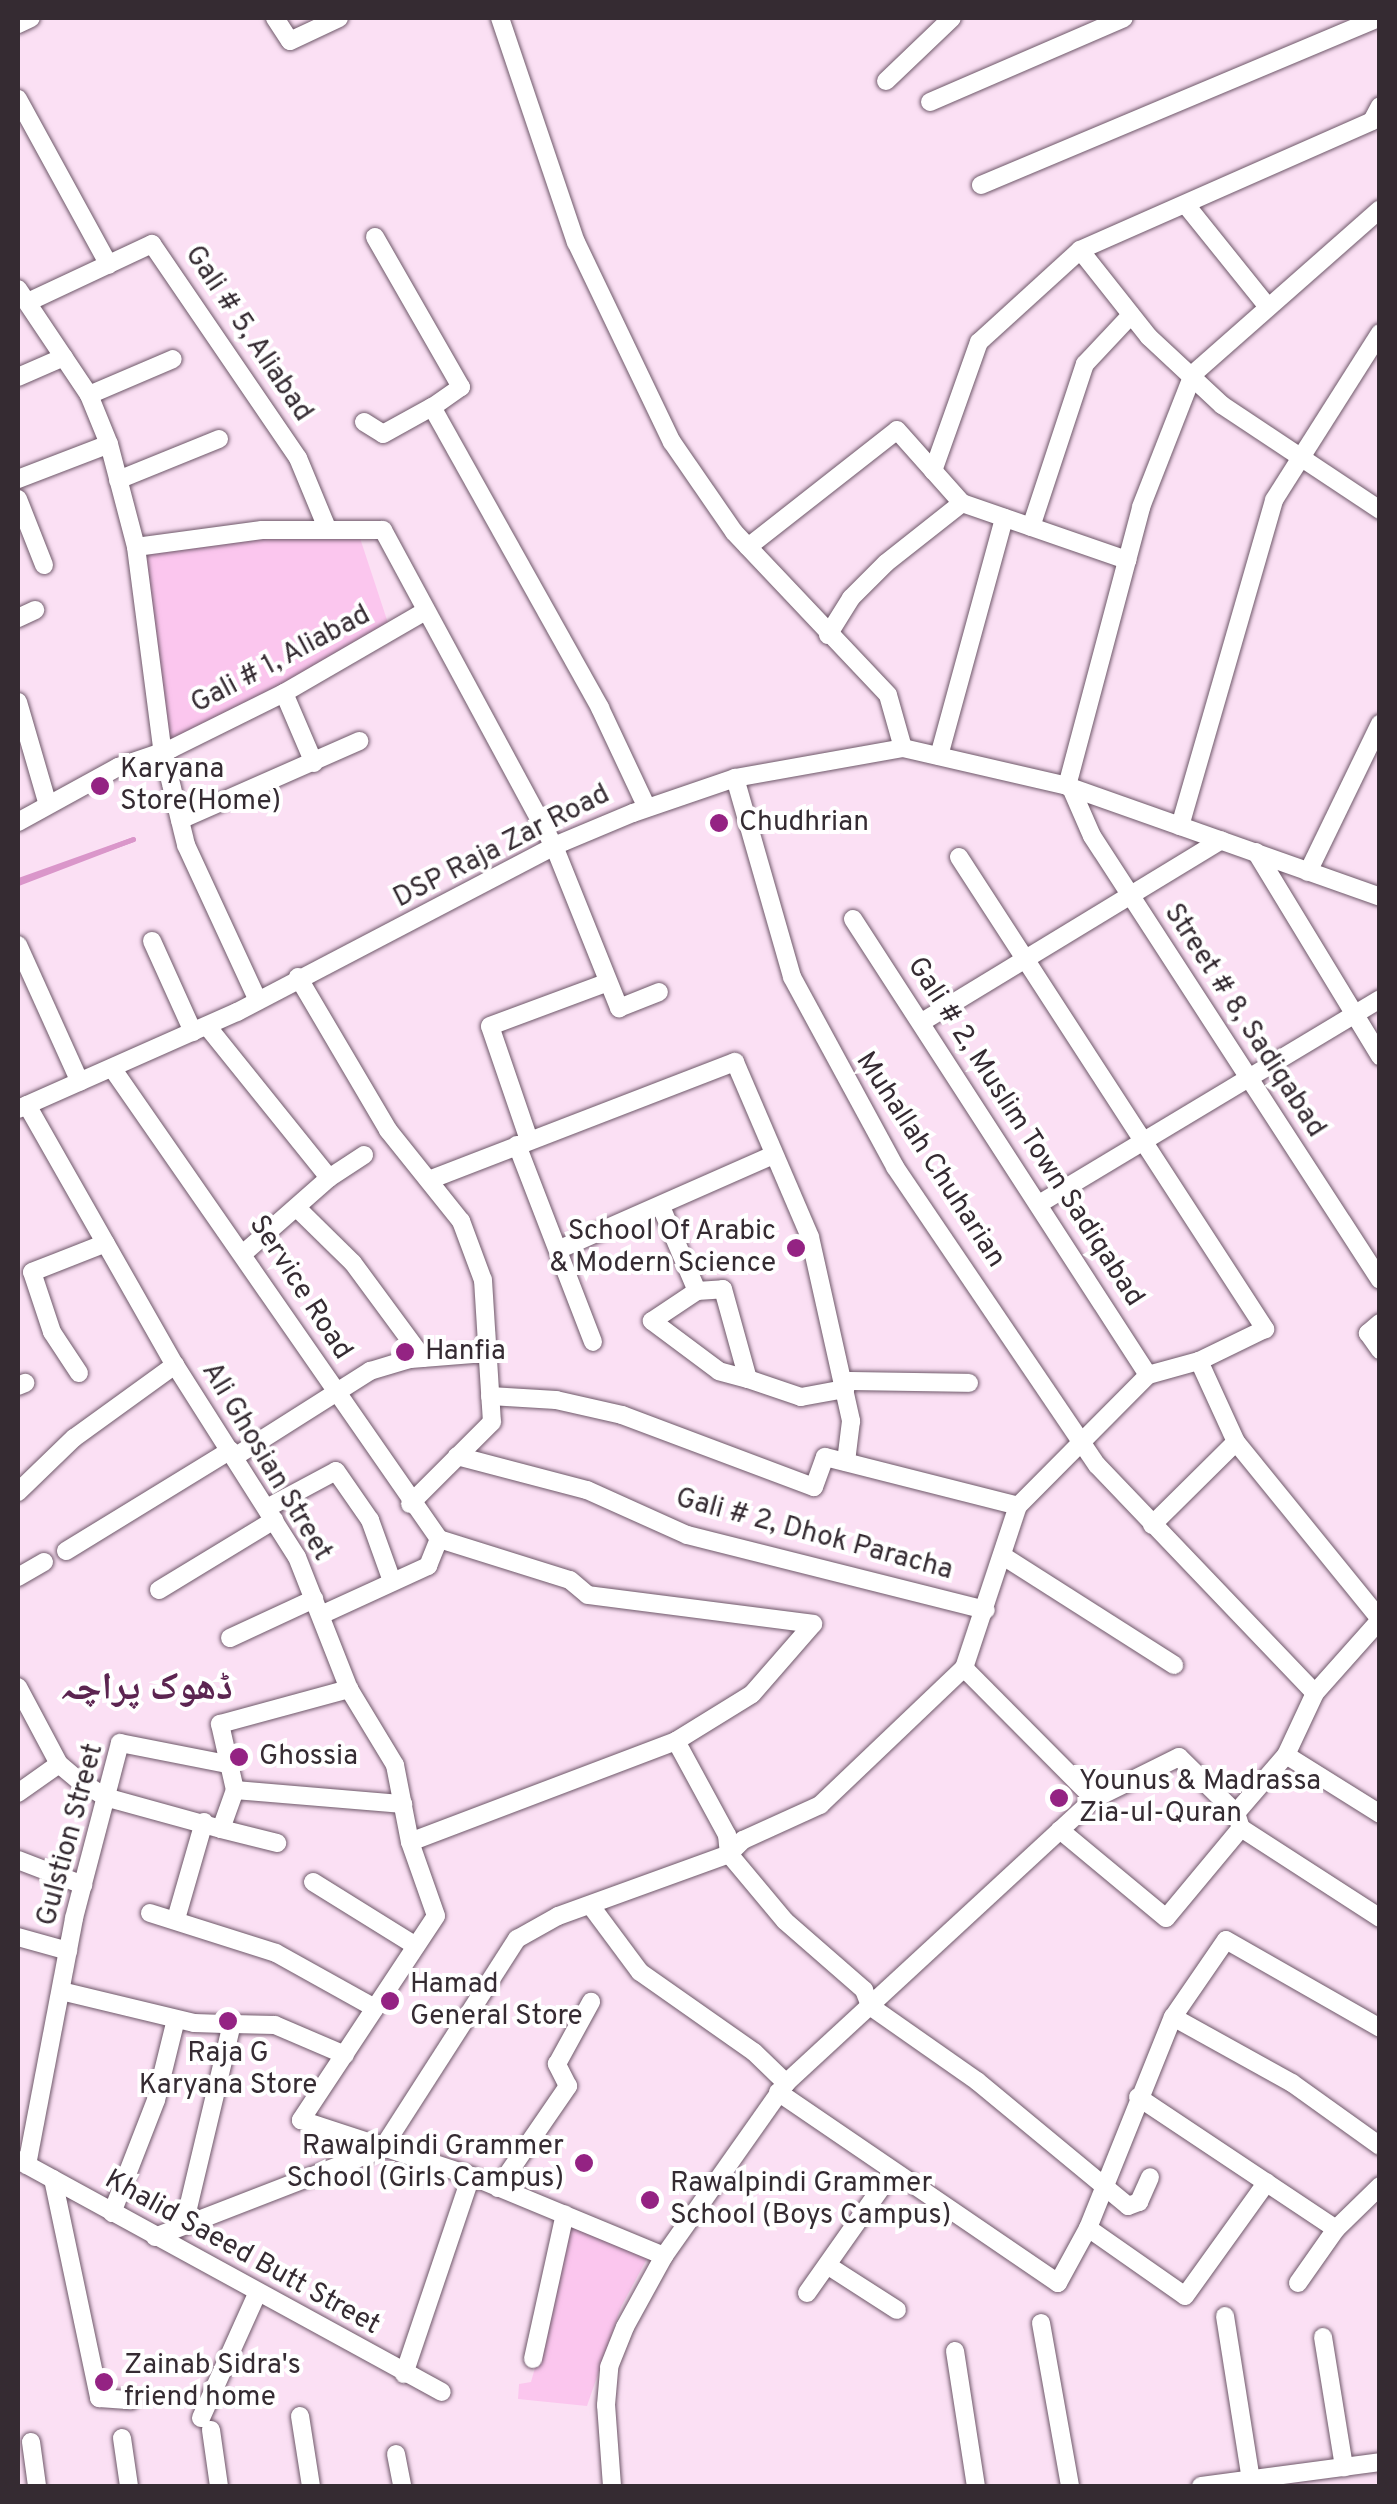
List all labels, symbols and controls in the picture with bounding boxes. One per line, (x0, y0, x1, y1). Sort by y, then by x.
street label: Gali # 5, Aliabad (176, 239, 320, 429)
street label: Gali # 1, Aliabad (185, 598, 377, 722)
place label: Karyana Store(Home) (120, 753, 281, 819)
marker: Karyana Store(Home) (89, 775, 111, 797)
street label: DSP Raja Zar Road (388, 778, 616, 916)
place label: Chudhrian (739, 806, 869, 840)
marker: Chudhrian (708, 812, 730, 834)
street label: Street # 8, Sadiqabad (1156, 898, 1332, 1144)
street label: Gali # 2, Muslim Town Sadiqabad (899, 951, 1151, 1313)
street label: Muhallah Chuharian (848, 1046, 1012, 1274)
street label: Service Road (241, 1210, 359, 1366)
place label: School Of Arabic & Modern Science (549, 1215, 776, 1281)
marker: School Of Arabic & Modern Science (785, 1237, 807, 1259)
place label: Hanfia (425, 1335, 506, 1369)
marker: Hanfia (394, 1341, 416, 1363)
street label: Ali Ghosian Street (194, 1357, 338, 1567)
street label: Gali # 2, Dhok Paracha (672, 1482, 956, 1588)
district label: ڈھوک پراچہ (59, 1667, 233, 1713)
street label: Gulstion Street (31, 1740, 111, 1930)
place label: Ghossia (259, 1740, 358, 1774)
marker: Ghossia (228, 1746, 250, 1768)
place label: Younus & Madrassa Zia-ul-Quran (1079, 1765, 1321, 1831)
marker: Younus & Madrassa Zia-ul-Quran (1048, 1787, 1070, 1809)
place label: Hamad General Store (410, 1968, 583, 2034)
marker: Hamad General Store (379, 1990, 401, 2012)
marker: Raja G Karyana Store (217, 2010, 239, 2032)
place label: Raja G Karyana Store (139, 2037, 317, 2103)
place label: Rawalpindi Grammer School (Girls Campus) (287, 2130, 564, 2196)
marker: Rawalpindi Grammer School (Girls Campus) (573, 2152, 595, 2174)
street label: Khalid Saeed Butt Street (98, 2163, 386, 2343)
place label: Rawalpindi Grammer School (Boys Campus) (670, 2167, 951, 2233)
marker: Rawalpindi Grammer School (Boys Campus) (639, 2189, 661, 2211)
place label: Zainab Sidra's friend home (124, 2349, 301, 2415)
marker: Zainab Sidra's friend home (93, 2371, 115, 2393)

